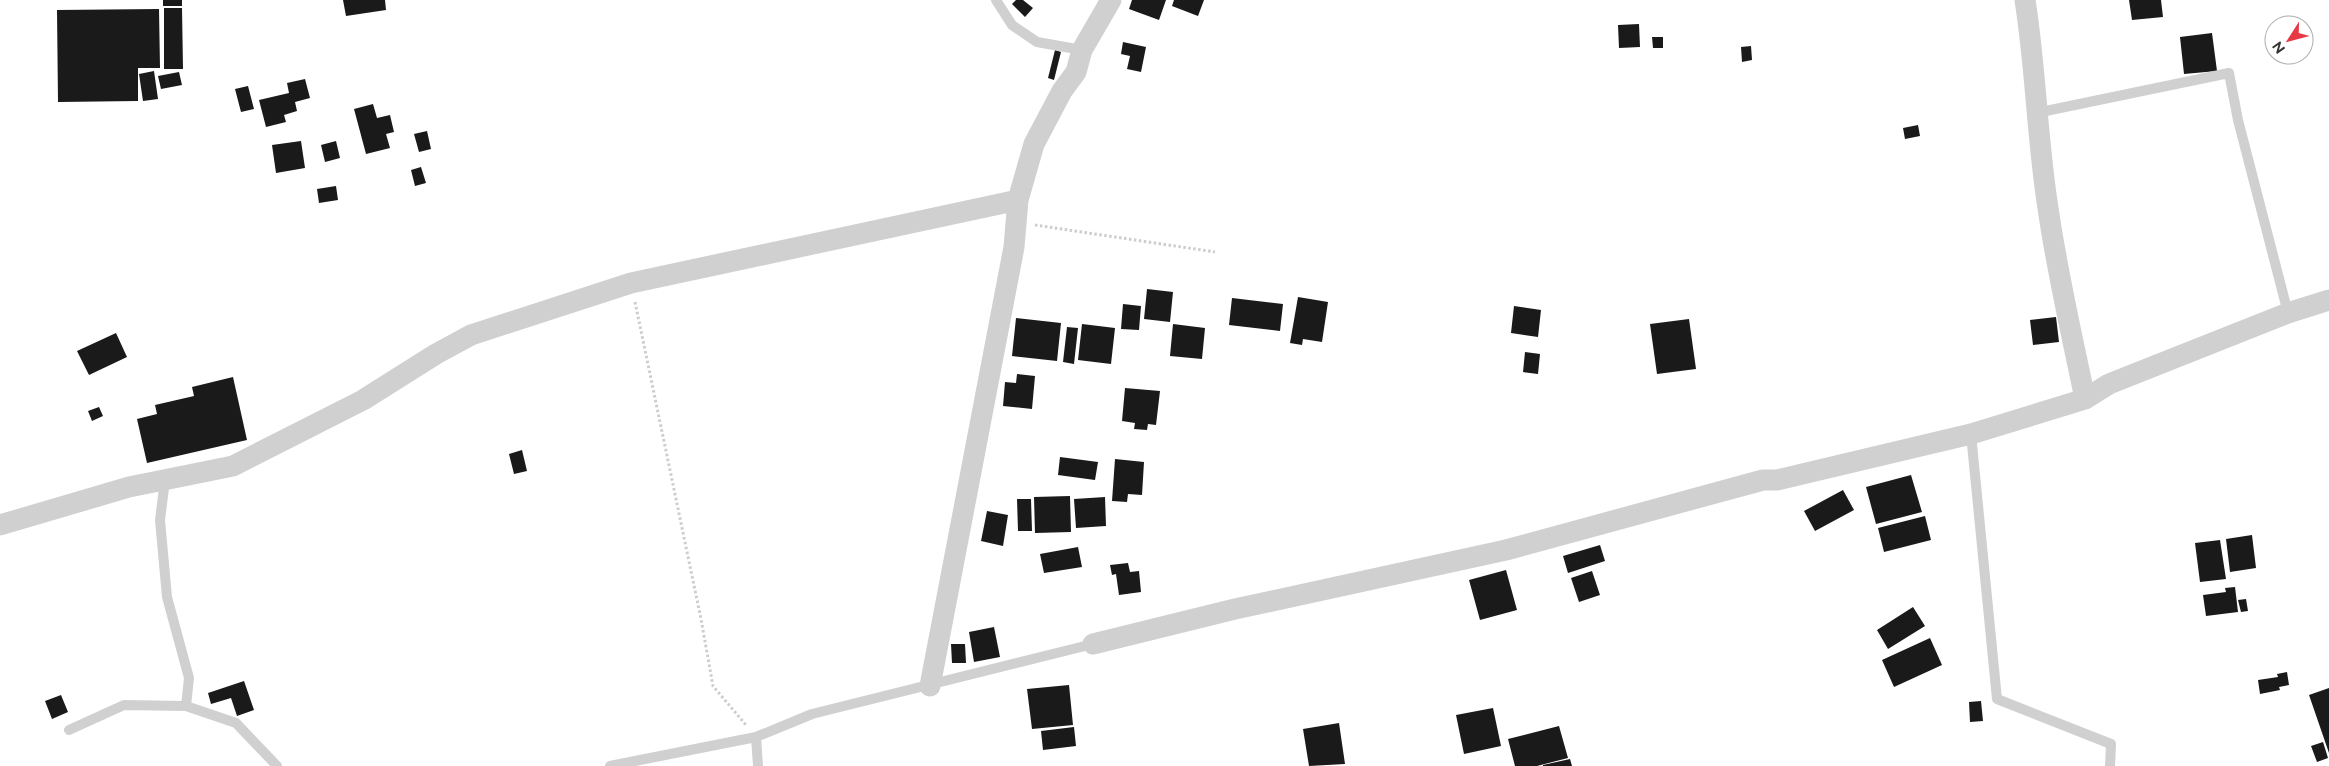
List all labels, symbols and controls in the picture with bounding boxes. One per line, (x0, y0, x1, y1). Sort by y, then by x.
north arrow (2264, 15, 2314, 65)
text: N (2269, 39, 2288, 57)

